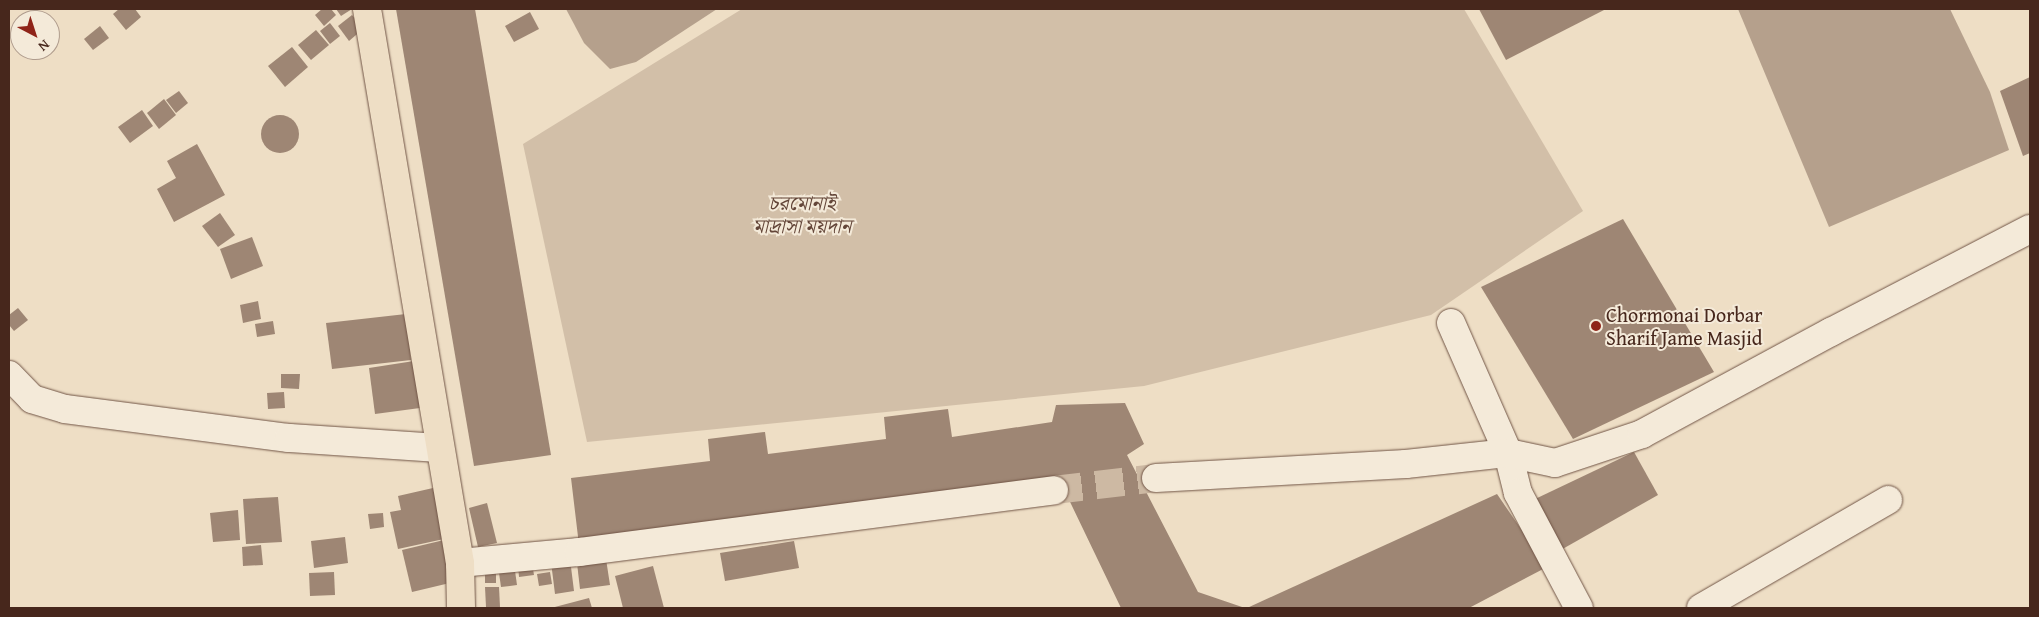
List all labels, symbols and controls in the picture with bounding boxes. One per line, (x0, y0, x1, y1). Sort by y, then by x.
north arrow (10, 10, 60, 60)
text: N (34, 35, 54, 56)
park label: চরমোনাই মাদ্রাসা ময়দান (753, 190, 851, 237)
place label: Chormonai Dorbar Sharif Jame Masjid (1606, 302, 1762, 349)
marker: Chormonai Dorbar Sharif Jame Masjid (1590, 320, 1602, 332)

